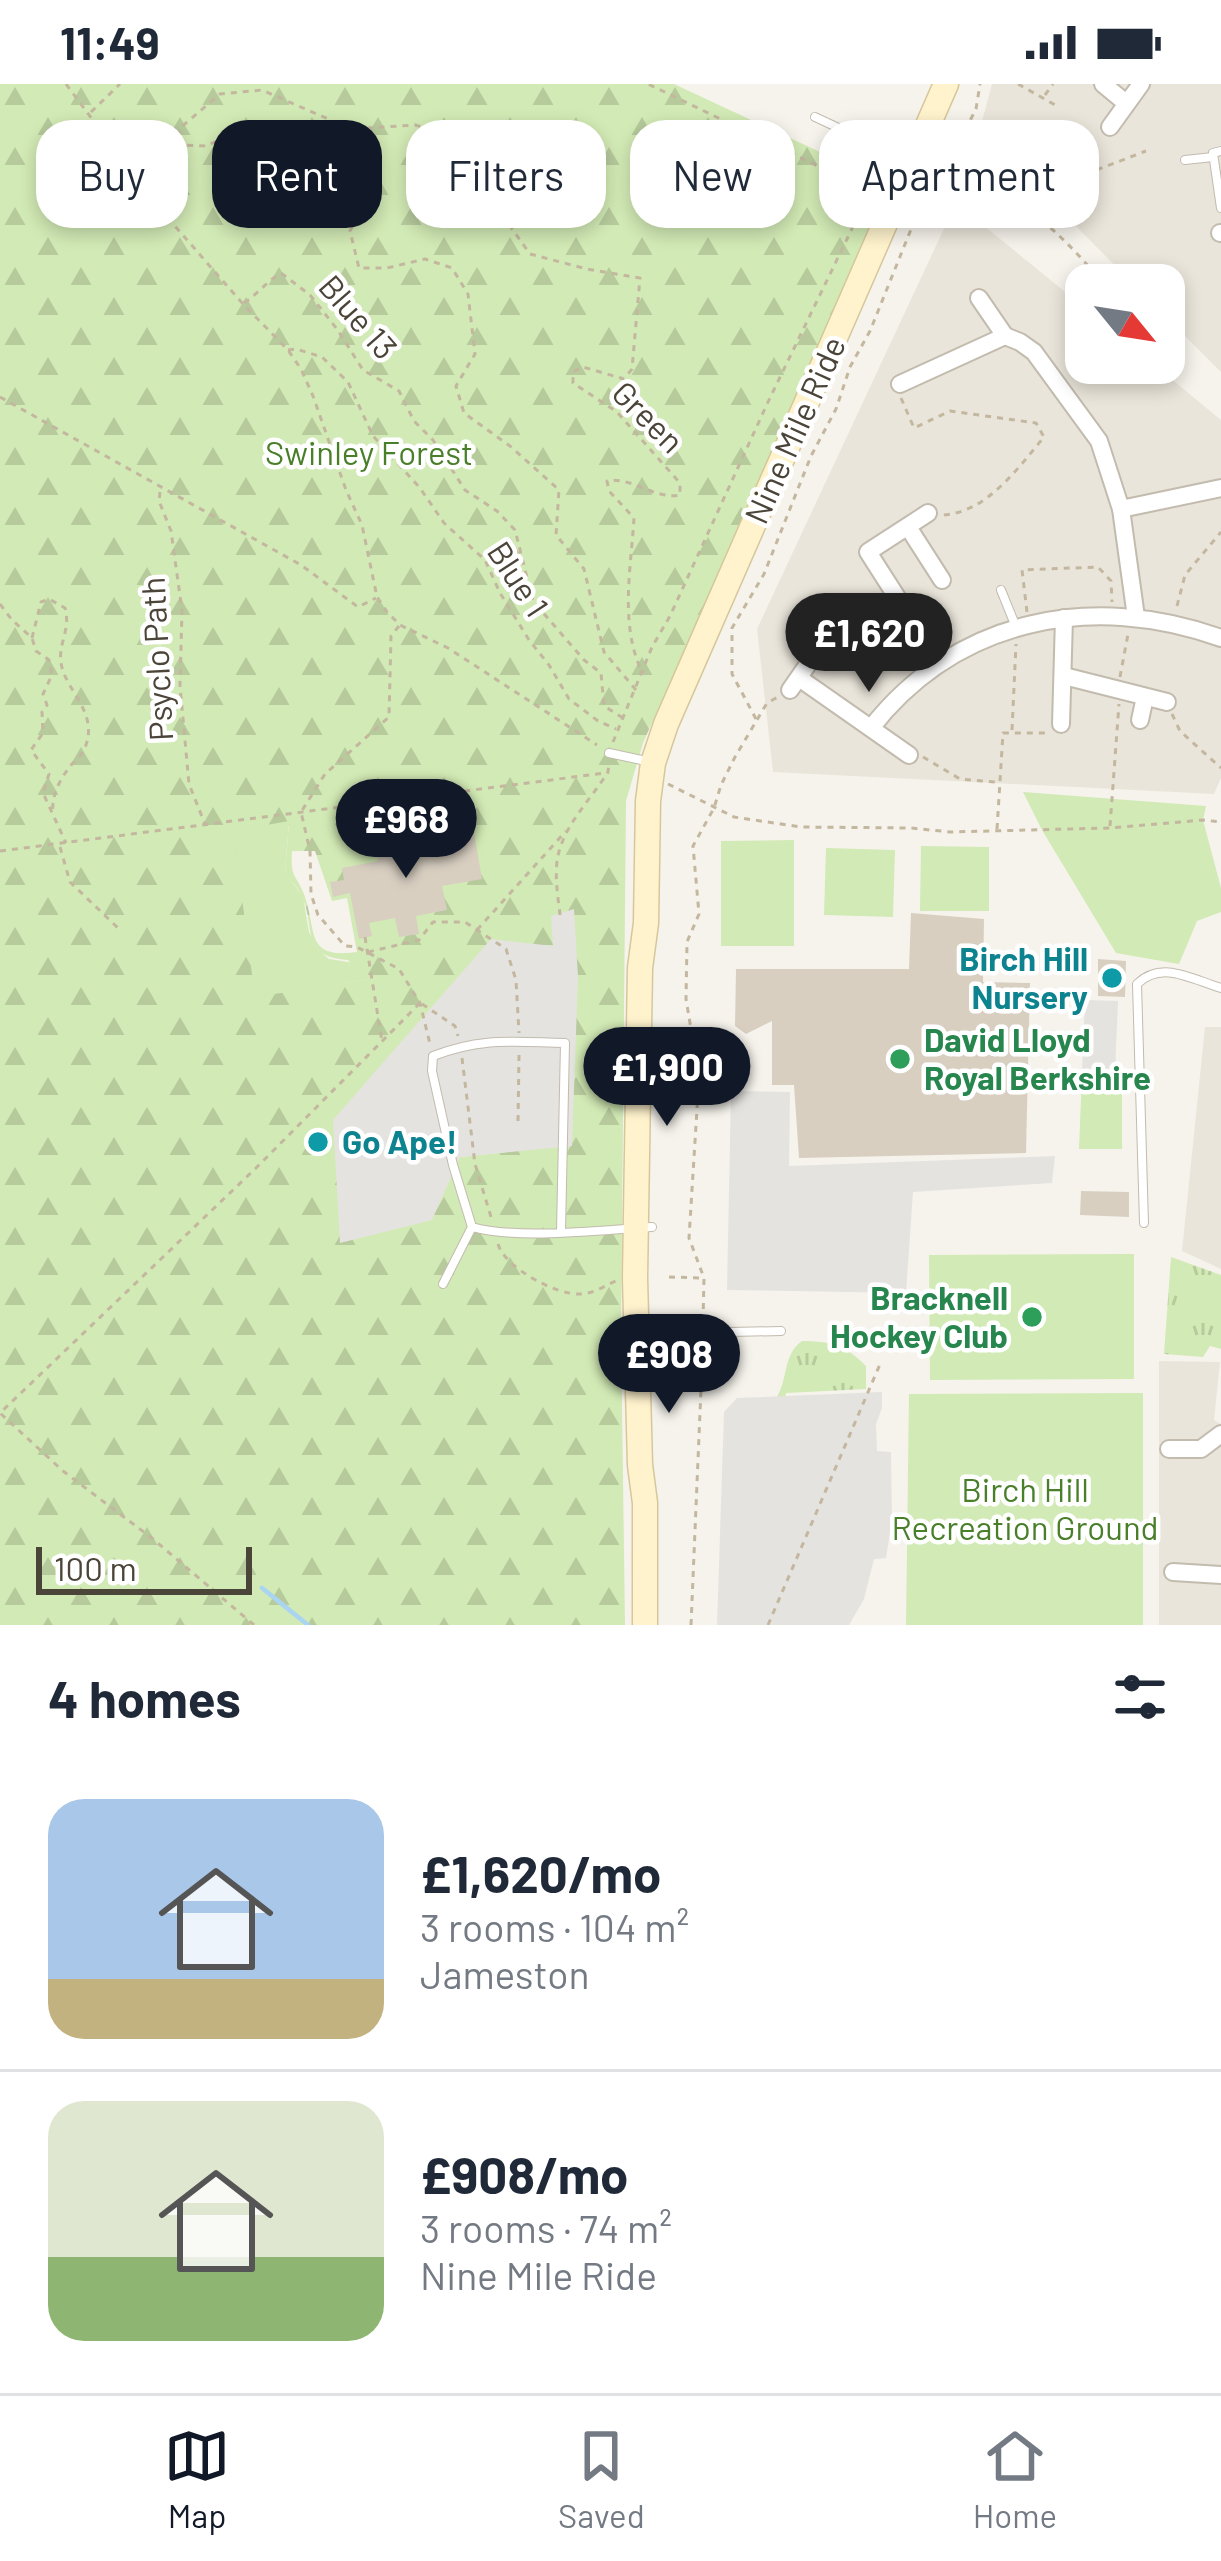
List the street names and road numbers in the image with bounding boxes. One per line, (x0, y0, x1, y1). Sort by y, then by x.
street label: Blue 13 (311, 266, 406, 367)
street label: Nine Mile Ride (735, 330, 853, 529)
street label: Green (604, 372, 693, 461)
street label: Blue 1 (480, 533, 558, 624)
street label: Psyclo Path (132, 576, 180, 742)

